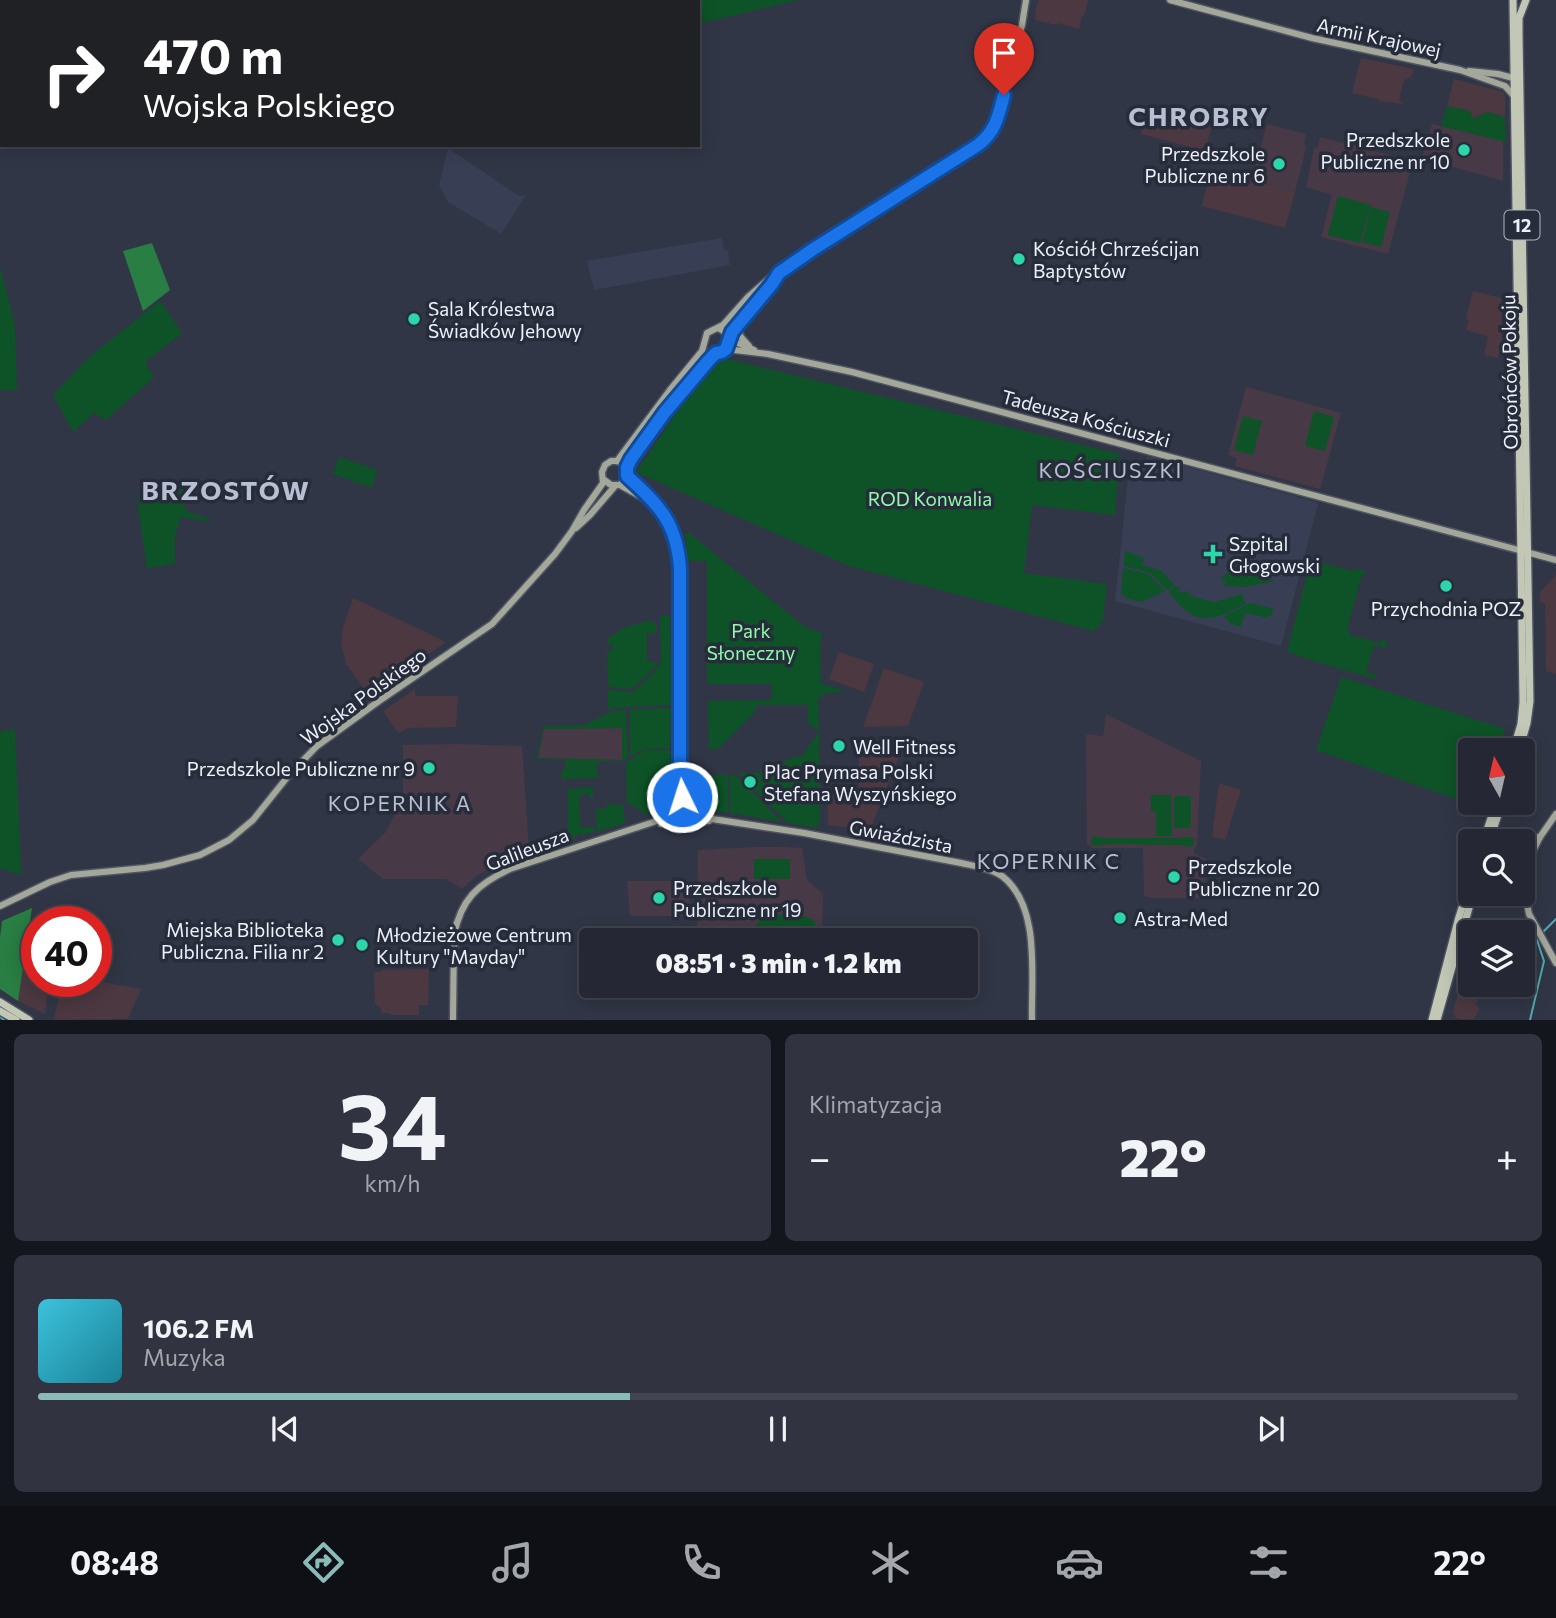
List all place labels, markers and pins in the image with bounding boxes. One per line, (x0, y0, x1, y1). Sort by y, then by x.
pin (974, 23, 1034, 95)
place label: Przedszkole Publiczne nr 10 (1320, 128, 1450, 173)
place label: Przedszkole Publiczne nr 6 (1144, 142, 1265, 187)
marker: Przedszkole Publiczne nr 10 (1456, 142, 1472, 158)
marker: Przedszkole Publiczne nr 6 (1271, 156, 1287, 172)
place label: Kościół Chrześcijan Baptystów (1033, 237, 1199, 282)
marker: Kościół Chrześcijan Baptystów (1011, 251, 1027, 267)
place label: Sala Królestwa Świadków Jehowy (428, 297, 582, 342)
marker: Sala Królestwa Świadków Jehowy (406, 311, 422, 327)
place label: Szpital Głogowski (1229, 532, 1320, 577)
marker: Szpital Głogowski (1203, 544, 1223, 564)
marker: Przychodnia POZ (1438, 578, 1454, 594)
place label: Przychodnia POZ (1371, 597, 1521, 620)
place label: Well Fitness (853, 735, 956, 758)
marker: Well Fitness (831, 738, 847, 754)
place label: Przedszkole Publiczne nr 9 (187, 757, 415, 780)
marker: Przedszkole Publiczne nr 9 (421, 760, 437, 776)
place label: Plac Prymasa Polski Stefana Wyszyńskiego (764, 760, 957, 805)
marker: Plac Prymasa Polski Stefana Wyszyńskiego (742, 774, 758, 790)
place label: Przedszkole Publiczne nr 20 (1188, 855, 1320, 900)
marker: Przedszkole Publiczne nr 20 (1166, 869, 1182, 885)
place label: Przedszkole Publiczne nr 19 (673, 876, 802, 921)
marker: Przedszkole Publiczne nr 19 (651, 890, 667, 906)
place label: Astra-Med (1134, 907, 1228, 930)
marker: Astra-Med (1112, 910, 1128, 926)
place label: Miejska Biblioteka Publiczna. Filia nr 2 (161, 918, 324, 963)
place label: Młodzieżowe Centrum Kultury "Mayday" (376, 923, 572, 968)
marker: Miejska Biblioteka Publiczna. Filia nr 2 (330, 932, 346, 948)
marker: Młodzieżowe Centrum Kultury "Mayday" (354, 937, 370, 953)

